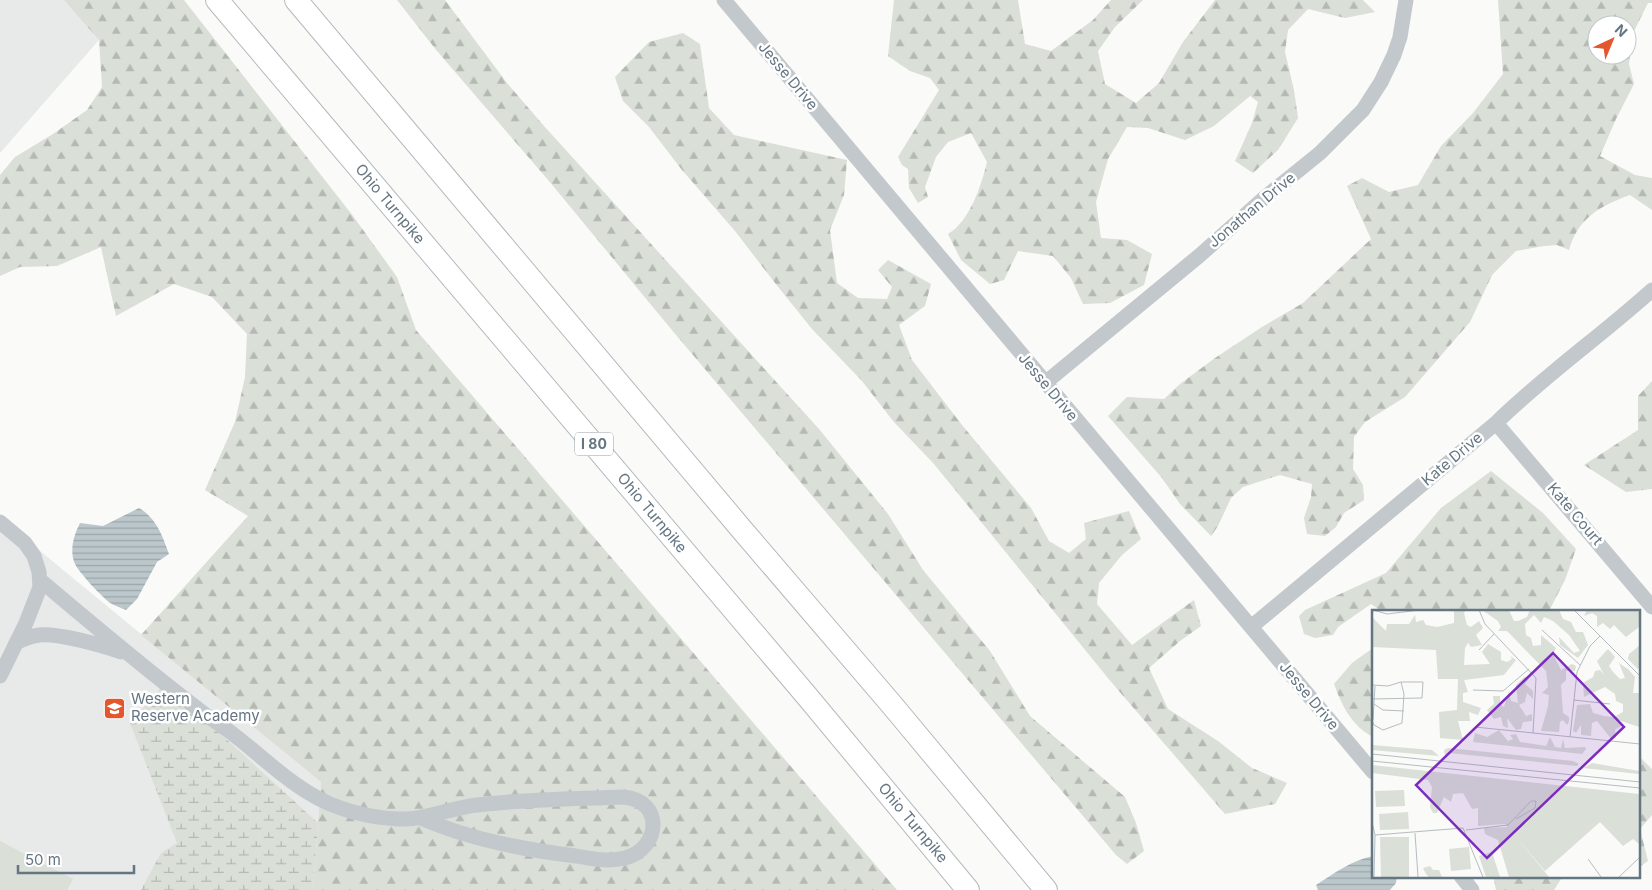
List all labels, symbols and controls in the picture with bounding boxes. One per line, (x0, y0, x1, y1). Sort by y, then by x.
north arrow (1587, 15, 1637, 65)
text: N (1612, 20, 1631, 40)
street label: Jesse Drive (754, 38, 822, 114)
street label: Ohio Turnpike (351, 160, 429, 248)
street label: Jonathan Drive (1204, 168, 1299, 251)
street label: Jesse Drive (1014, 349, 1082, 425)
street label: Kate Drive (1417, 428, 1486, 490)
road number: I 80 (575, 432, 613, 456)
street label: Ohio Turnpike (613, 469, 691, 557)
street label: Kate Court (1544, 479, 1607, 549)
inset map (1372, 610, 1640, 878)
street label: Jesse Drive (1275, 658, 1343, 734)
place label: Western Reserve Academy (131, 689, 260, 725)
school or university icon: Western Reserve Academy (103, 696, 127, 720)
street label: Ohio Turnpike (874, 779, 952, 867)
scale bar (18, 842, 134, 874)
text: 50 m (25, 850, 61, 869)

